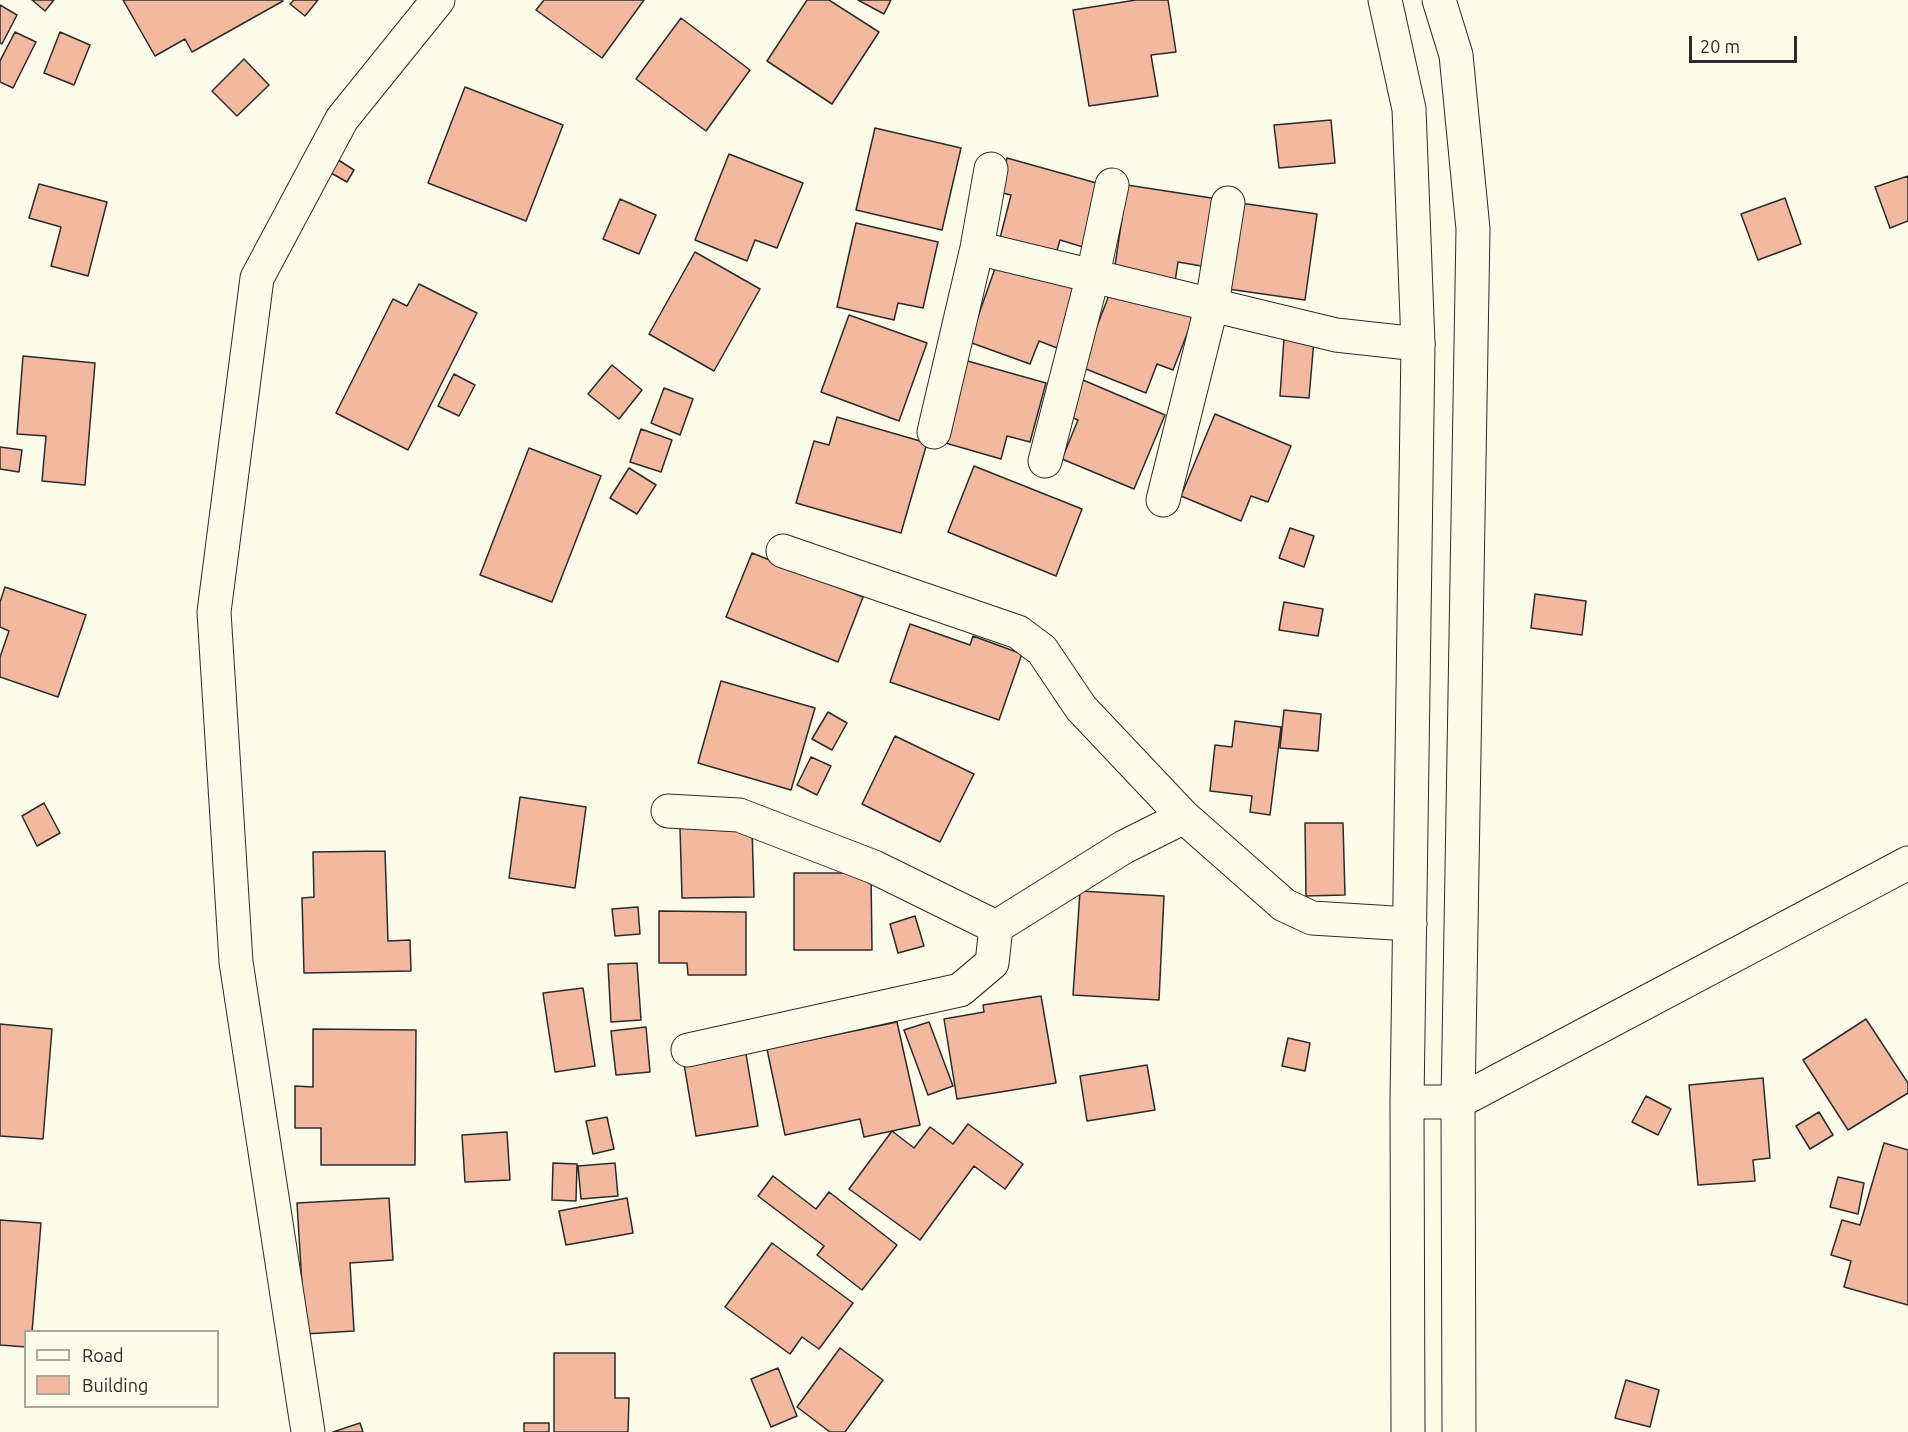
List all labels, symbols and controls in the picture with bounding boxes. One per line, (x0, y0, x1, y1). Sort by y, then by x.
scale bar (1692, 24, 1800, 62)
text: 20 m (1700, 36, 1740, 56)
legend (24, 1330, 219, 1408)
text: Road (82, 1345, 124, 1365)
text: Building (82, 1375, 148, 1395)

